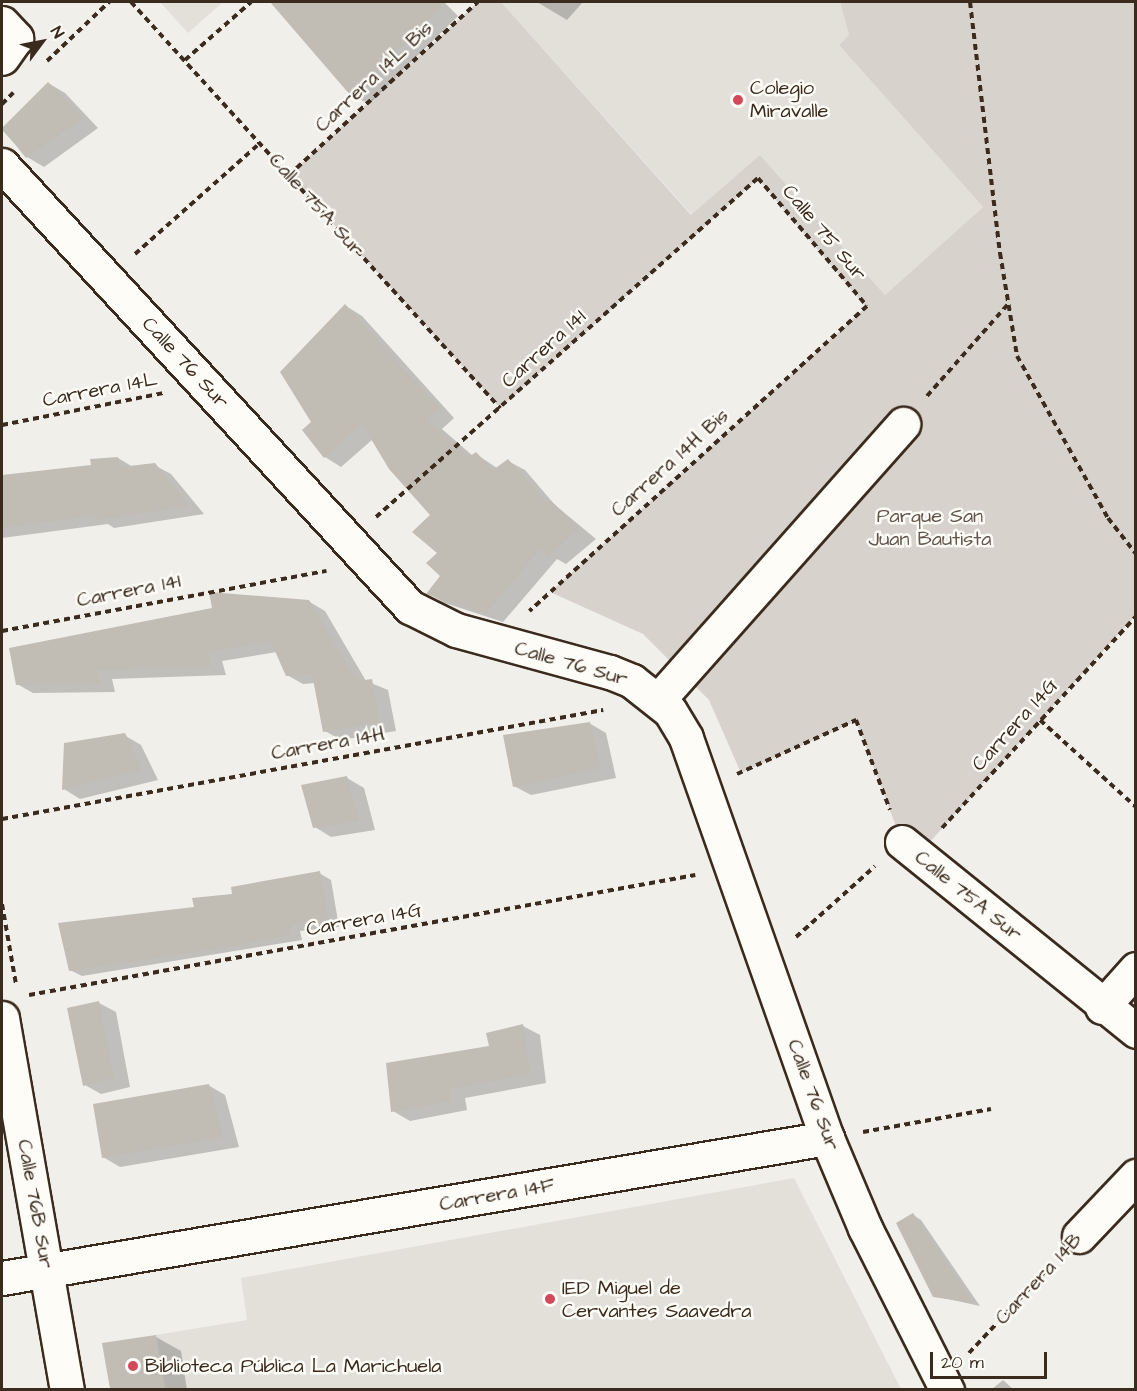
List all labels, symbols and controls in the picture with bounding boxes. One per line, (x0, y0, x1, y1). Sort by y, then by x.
north arrow (12, 12, 72, 72)
street label: Carrera 14L Bis (310, 16, 438, 138)
text: N (45, 22, 69, 43)
place label: Colegio Miravalle (750, 77, 828, 124)
marker: Colegio Miravalle (731, 93, 745, 107)
street label: Calle 75A Sur (263, 148, 369, 262)
street label: Calle 75 Sur (777, 180, 871, 286)
street label: Carrera 14I (497, 305, 591, 393)
street label: Calle 76 Sur (137, 312, 233, 414)
street label: Carrera 14L (41, 367, 159, 413)
street label: Carrera 14H Bis (606, 404, 734, 522)
park label: Parque San Juan Bautista (869, 504, 991, 551)
street label: Carrera 14I (75, 569, 183, 613)
street label: Calle 76 Sur (512, 636, 630, 692)
street label: Carrera 14G (967, 674, 1063, 776)
street label: Carrera 14H (269, 722, 387, 766)
street label: Calle 75A Sur (910, 846, 1026, 946)
street label: Carrera 14G (305, 898, 423, 942)
street label: Calle 76 Sur (782, 1036, 844, 1154)
street label: Calle 76B Sur (12, 1138, 58, 1270)
street label: Carrera 14F (438, 1173, 556, 1217)
street label: Carrera 14B (990, 1228, 1088, 1330)
place label: IED Miguel de Cervantes Saavedra (562, 1276, 751, 1323)
marker: IED Miguel de Cervantes Saavedra (543, 1292, 557, 1306)
scale bar (933, 1340, 1050, 1378)
text: 20 m (941, 1350, 984, 1375)
place label: Biblioteca Pública La Marichuela (145, 1354, 441, 1378)
marker: Biblioteca Pública La Marichuela (126, 1359, 140, 1373)

